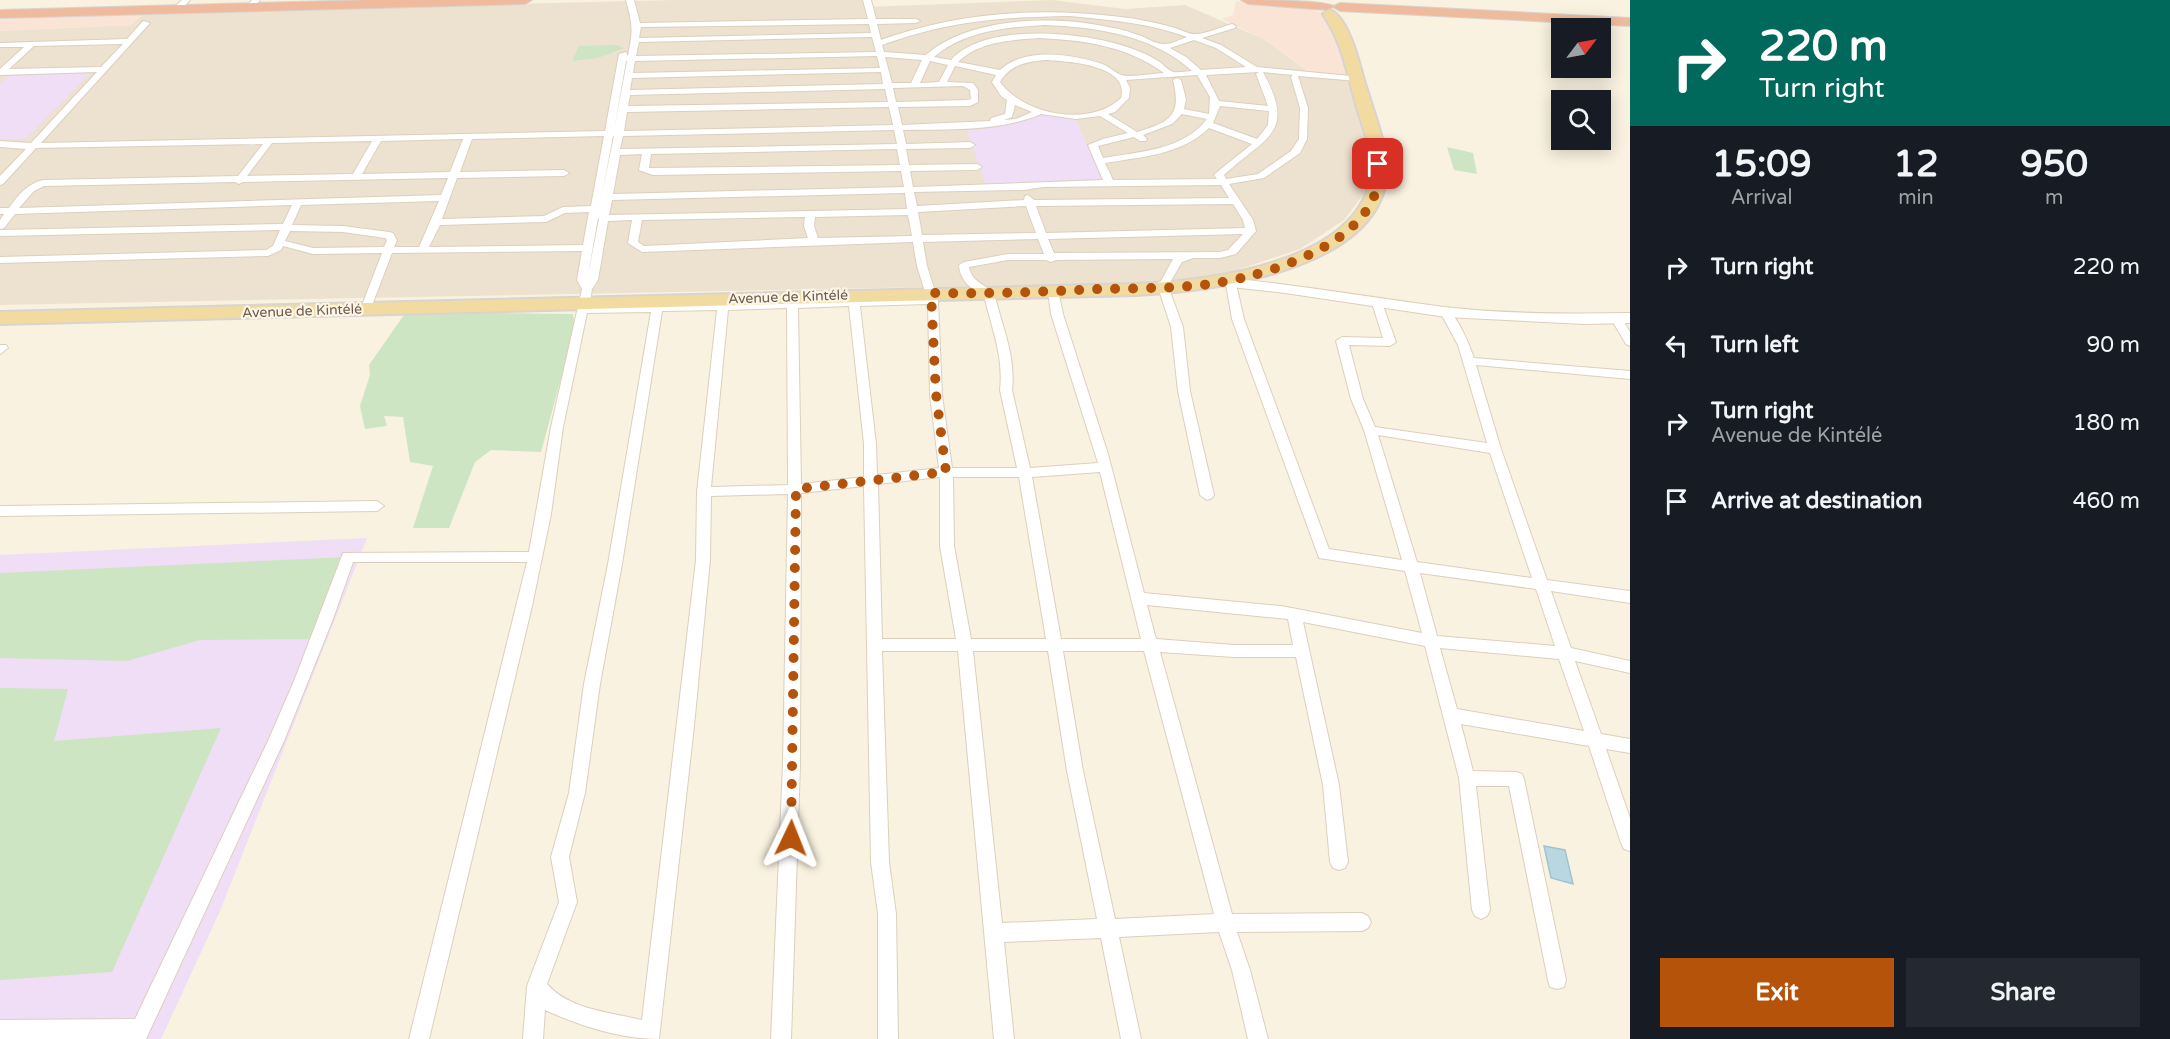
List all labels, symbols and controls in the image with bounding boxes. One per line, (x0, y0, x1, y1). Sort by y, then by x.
north arrow (1551, 18, 1611, 78)
map controls (1551, 18, 1611, 150)
text: 220 m (1759, 21, 1888, 72)
icon: right (1660, 24, 1738, 102)
text: Turn right (1759, 72, 1885, 105)
button: search (1551, 90, 1611, 150)
pin (1352, 138, 1403, 189)
text: 15:09 (1712, 143, 1812, 186)
text: 12 (1893, 143, 1939, 186)
text: 950 (2020, 143, 2088, 186)
icon: arrive (1361, 147, 1394, 180)
text: Arrival (1731, 186, 1793, 210)
text: min (1898, 186, 1934, 210)
text: m (2045, 186, 2063, 210)
icon: right (1660, 251, 1693, 284)
text: Turn right (1711, 254, 1813, 280)
text: 220 m (2073, 254, 2140, 280)
street label: Avenue de Kintélé (728, 286, 848, 308)
street label: Avenue de Kintélé (242, 300, 362, 322)
icon: left (1660, 329, 1693, 362)
text: Turn left (1711, 332, 1799, 358)
text: 90 m (2086, 332, 2140, 358)
text: Turn right (1711, 398, 1813, 424)
icon: right (1660, 407, 1693, 440)
text: 180 m (2073, 410, 2140, 436)
text: Avenue de Kintélé (1711, 424, 1882, 448)
icon: arrive (1660, 485, 1693, 518)
text: Arrive at destination (1711, 488, 1922, 514)
text: 460 m (2073, 488, 2140, 514)
position arrow (759, 806, 823, 870)
button: Exit (1660, 958, 1894, 1027)
button: Share (1906, 958, 2140, 1027)

